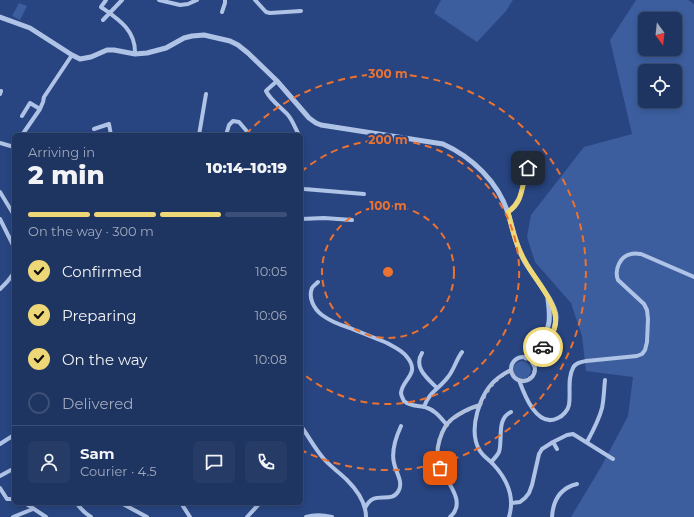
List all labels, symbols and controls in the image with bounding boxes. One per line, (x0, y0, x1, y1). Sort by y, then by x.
north arrow (638, 12, 682, 56)
map controls (638, 12, 682, 108)
button: locate (638, 64, 682, 108)
text: 300 m (367, 66, 408, 81)
text: 200 m (368, 132, 408, 147)
text: Arriving in (28, 144, 95, 160)
pin (511, 151, 545, 185)
icon: home (517, 157, 539, 179)
text: 10:14–10:19 (206, 158, 287, 177)
text: 2 min (28, 159, 105, 191)
text: 100 m (370, 198, 406, 213)
text: On the way · 300 m (28, 223, 154, 239)
icon: check (28, 260, 50, 282)
text: Confirmed (62, 262, 142, 281)
text: 10:05 (255, 263, 287, 279)
centre of rings (381, 265, 395, 279)
icon: check (28, 304, 50, 326)
text: Preparing (62, 306, 137, 325)
text: 10:06 (254, 307, 287, 323)
courier (523, 327, 563, 367)
icon: car (532, 336, 554, 358)
icon: check (28, 348, 50, 370)
text: On the way (62, 350, 147, 369)
text: 10:08 (254, 351, 287, 367)
text: Delivered (62, 394, 134, 413)
button: person (28, 441, 70, 483)
button: chat (193, 441, 235, 483)
button: phone (245, 441, 287, 483)
text: Sam (80, 444, 115, 463)
pin (423, 451, 457, 485)
icon: bag (429, 457, 451, 479)
text: Courier · 4.5 (80, 463, 157, 479)

